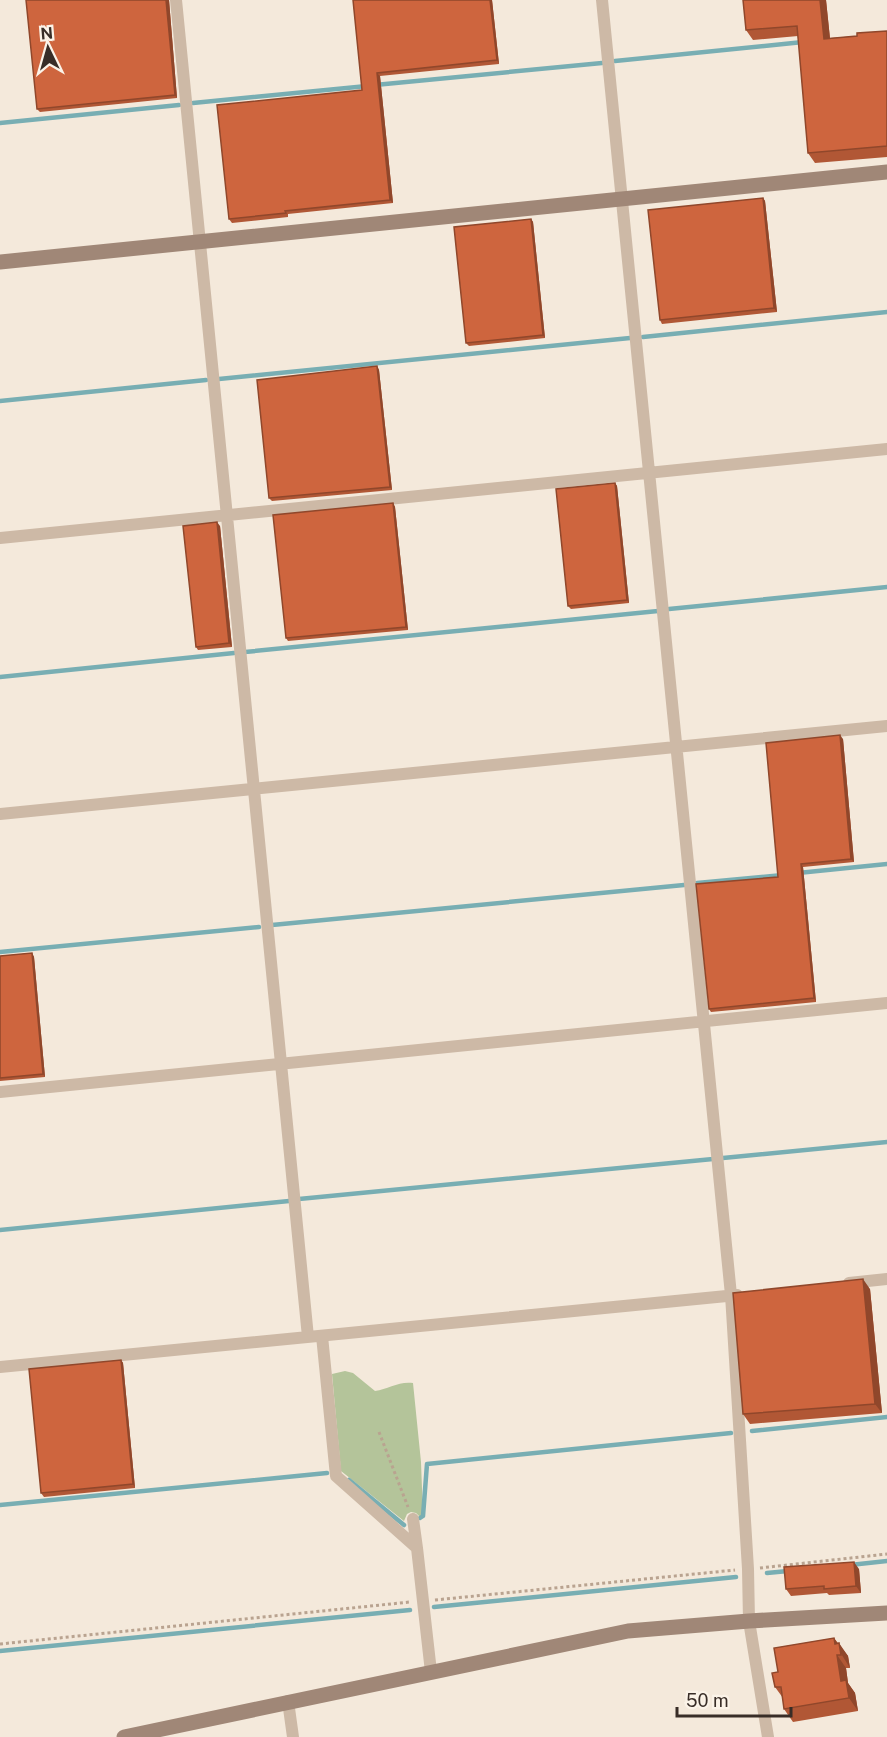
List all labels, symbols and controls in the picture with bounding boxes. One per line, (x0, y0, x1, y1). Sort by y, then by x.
north arrow (18, 18, 78, 78)
text: N (40, 24, 54, 44)
scale bar (677, 1680, 791, 1718)
text: 50 m (686, 1690, 729, 1711)

